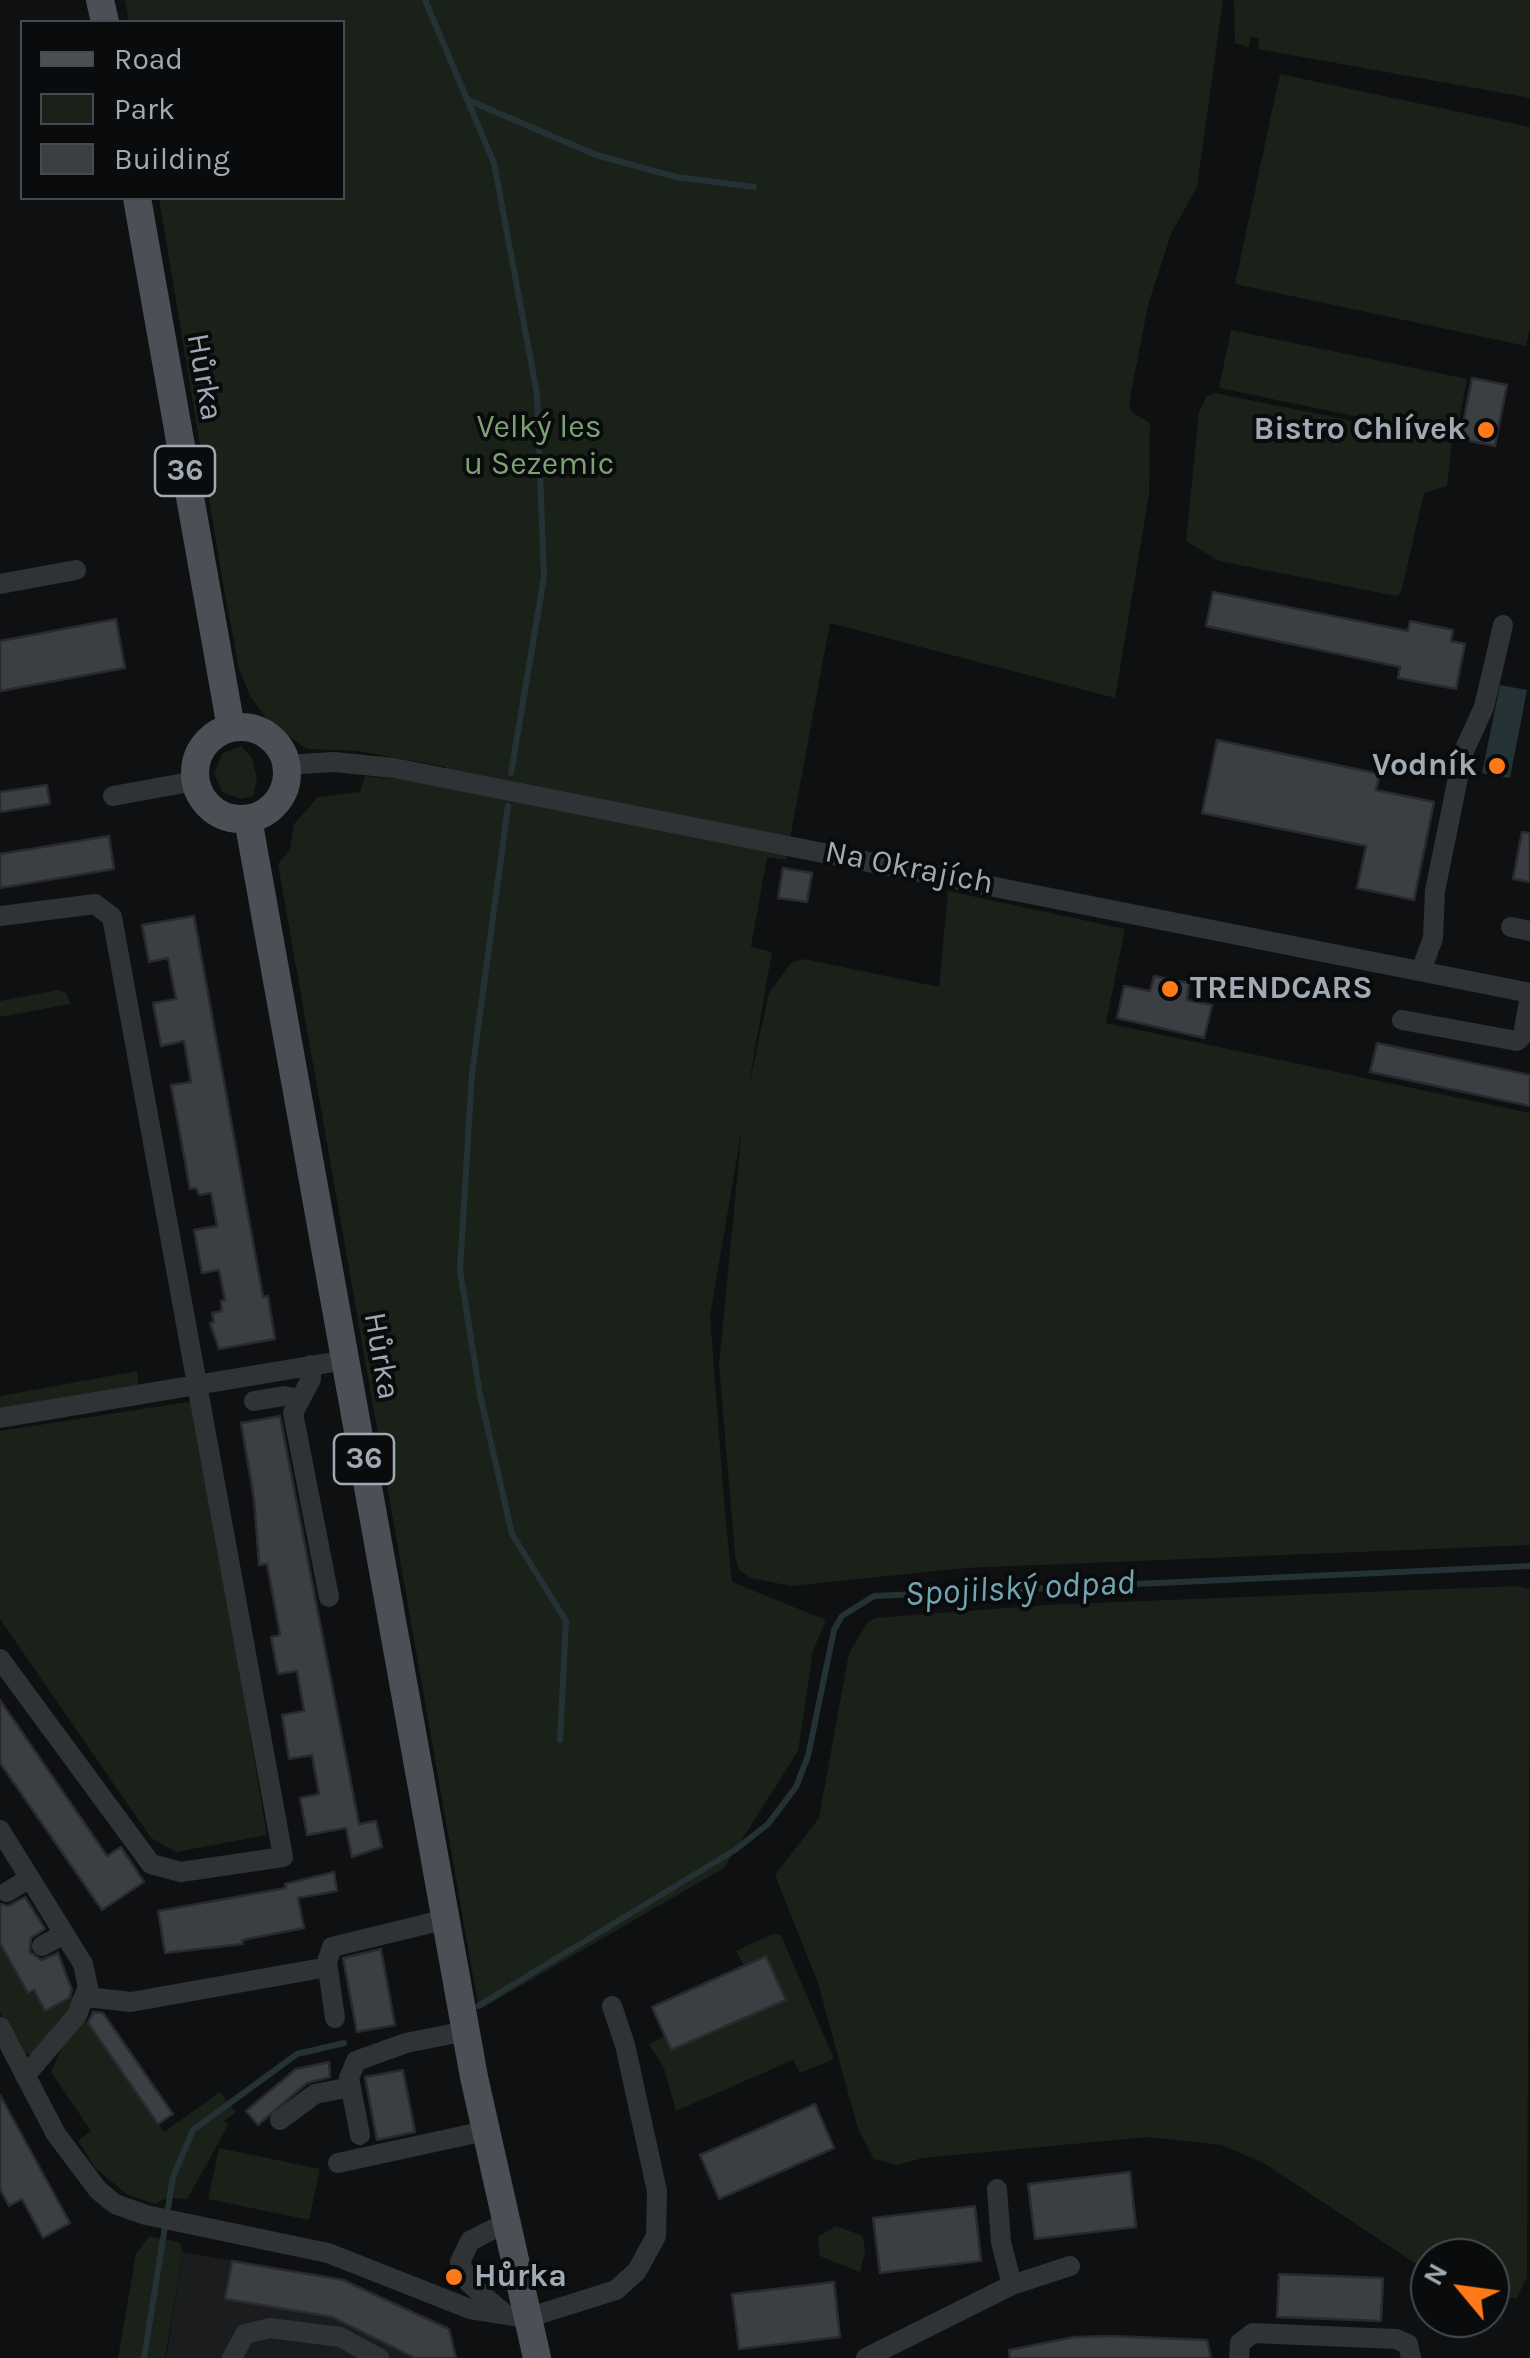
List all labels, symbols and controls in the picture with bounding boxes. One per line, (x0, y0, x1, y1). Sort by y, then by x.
legend (20, 20, 345, 200)
text: Road (114, 41, 183, 77)
text: Park (114, 91, 175, 127)
text: Building (114, 141, 230, 177)
street label: Hůrka (177, 330, 231, 424)
park label: Velký les u Sezemic (464, 409, 614, 484)
place label: Bistro Chlívek (1254, 411, 1466, 449)
marker: Bistro Chlívek (1475, 419, 1497, 441)
road number: 36 (155, 446, 215, 496)
place label: Vodník (1372, 747, 1477, 785)
marker: Vodník (1486, 755, 1508, 777)
street label: Na Okrajích (822, 833, 996, 903)
place label: TRENDCARS (1190, 970, 1373, 1008)
marker: TRENDCARS (1159, 978, 1181, 1000)
street label: Hůrka (354, 1309, 408, 1403)
road number: 36 (334, 1434, 394, 1484)
water label: Spojilský odpad (904, 1562, 1136, 1616)
north arrow (1410, 2238, 1510, 2338)
text: N (1416, 2257, 1454, 2291)
place label: Hůrka (474, 2258, 567, 2296)
marker: Hůrka (443, 2266, 465, 2288)

